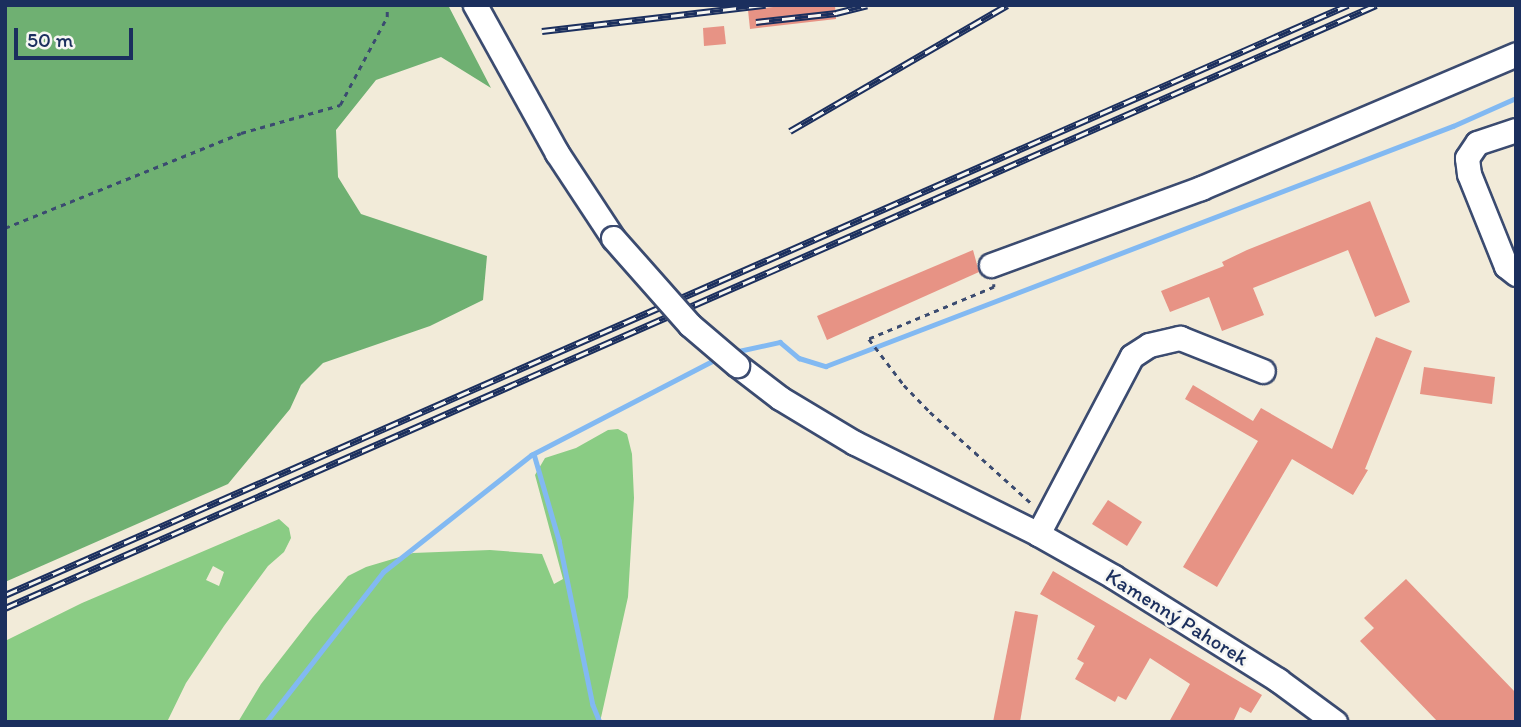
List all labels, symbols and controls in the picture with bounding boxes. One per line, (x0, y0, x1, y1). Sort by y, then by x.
scale bar (18, 14, 136, 58)
text: 50 m (27, 27, 73, 52)
street label: Kamenný Pahorek (1101, 563, 1253, 671)

